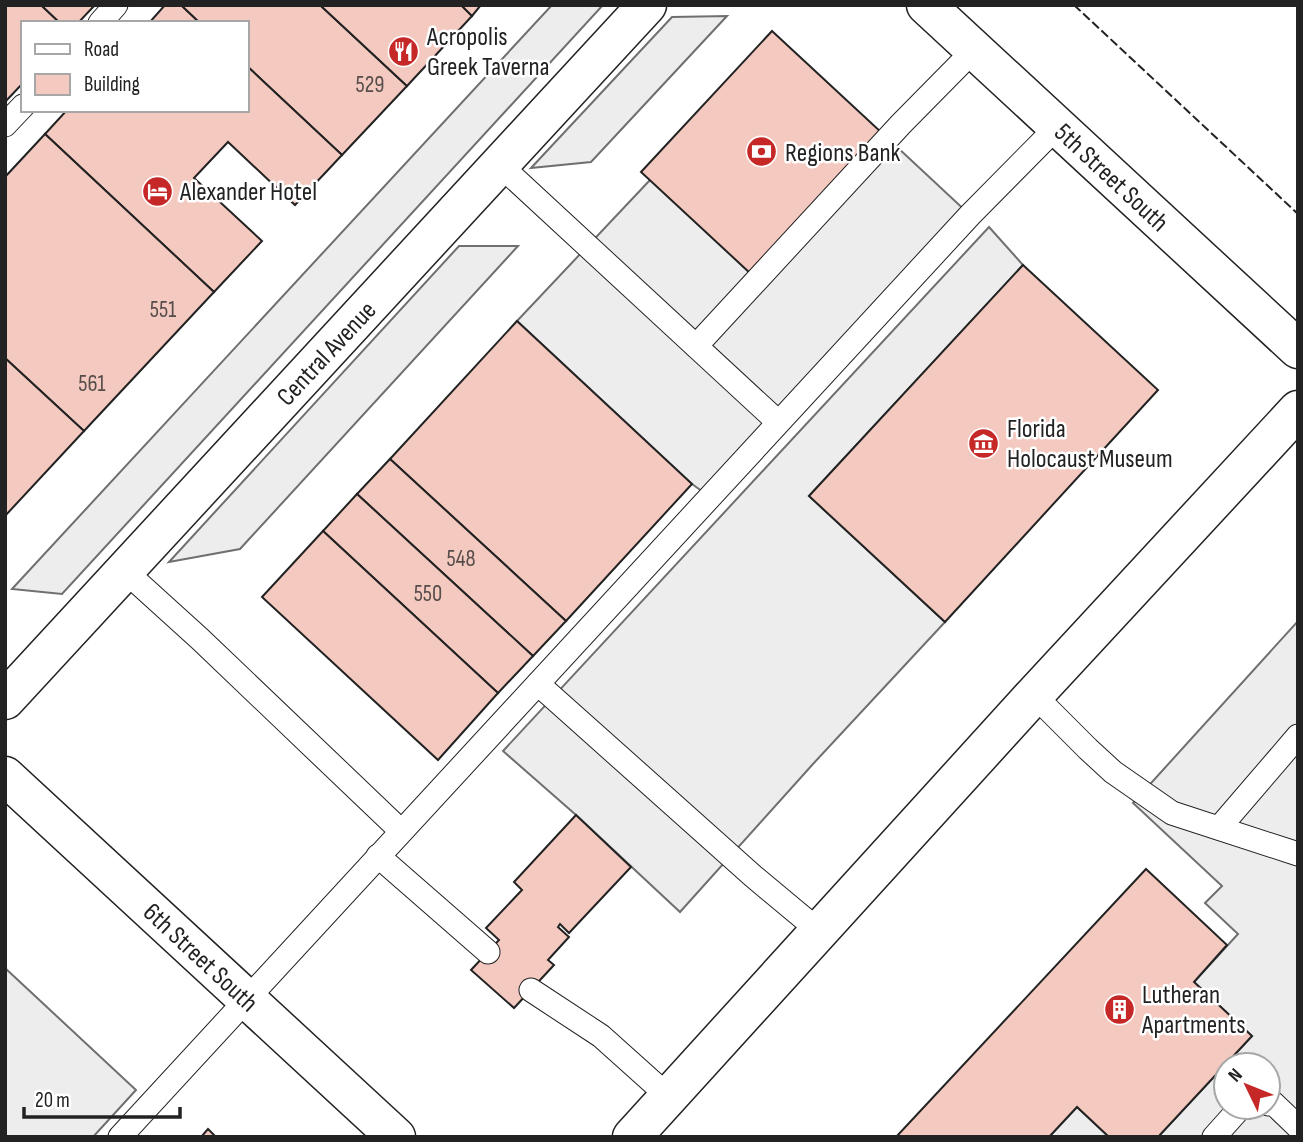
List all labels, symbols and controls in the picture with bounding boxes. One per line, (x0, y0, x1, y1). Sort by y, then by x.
legend (21, 21, 248, 112)
place label: Acropolis Greek Taverna (426, 22, 550, 83)
restaurant icon: Acropolis Greek Taverna (387, 34, 421, 68)
text: Road (84, 37, 119, 62)
house number: 529 (356, 71, 384, 99)
text: Building (84, 72, 140, 97)
street label: 5th Street South (1048, 117, 1174, 239)
bank icon: Regions Bank (745, 135, 779, 169)
place label: Regions Bank (785, 138, 901, 169)
hotel icon: Alexander Hotel (140, 174, 174, 208)
place label: Alexander Hotel (179, 177, 317, 208)
street label: Central Avenue (271, 295, 383, 413)
house number: 551 (150, 296, 176, 324)
house number: 561 (78, 370, 106, 398)
place label: Florida Holocaust Museum (1007, 414, 1173, 475)
museum icon: Florida Holocaust Museum (967, 426, 1001, 460)
house number: 548 (446, 545, 476, 573)
house number: 550 (414, 580, 442, 608)
street label: 6th Street South (136, 897, 264, 1019)
place label: Lutheran Apartments (1141, 980, 1246, 1041)
building icon: Lutheran Apartments (1102, 992, 1136, 1026)
north arrow (1212, 1051, 1282, 1121)
text: N (1224, 1064, 1248, 1087)
scale bar (24, 1076, 180, 1120)
text: 20 m (35, 1088, 70, 1113)

